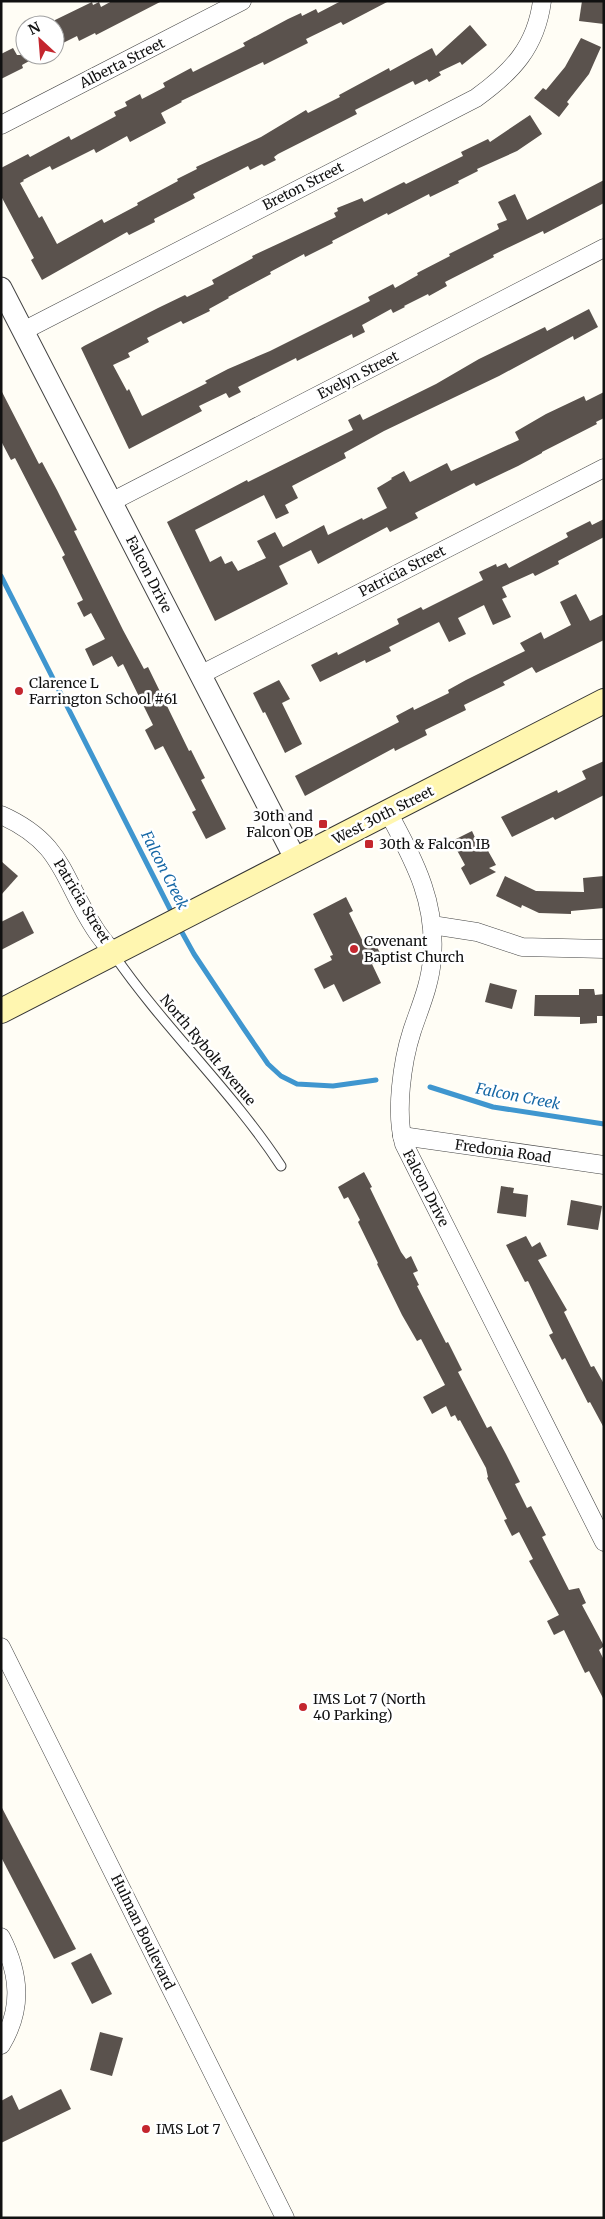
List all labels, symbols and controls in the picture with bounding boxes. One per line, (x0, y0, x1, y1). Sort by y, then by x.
north arrow (15, 15, 65, 65)
text: N (25, 18, 43, 39)
street label: Alberta Street (76, 34, 168, 93)
street label: Breton Street (259, 158, 347, 214)
street label: Evelyn Street (314, 347, 402, 403)
street label: Falcon Drive (122, 533, 176, 615)
street label: Patricia Street (356, 541, 449, 601)
place label: Clarence L Farrington School #61 (29, 674, 178, 708)
marker: Clarence L Farrington School #61 (13, 685, 25, 697)
street label: West 30th Street (328, 781, 437, 849)
place label: 30th and Falcon OB (246, 807, 314, 841)
marker: 30th and Falcon OB (317, 818, 329, 830)
water label: Falcon Creek (137, 827, 193, 913)
place label: 30th & Falcon IB (379, 835, 490, 853)
marker: 30th & Falcon IB (363, 838, 375, 850)
street label: Patricia Street (50, 856, 114, 947)
place label: Covenant Baptist Church (364, 932, 464, 966)
marker: Covenant Baptist Church (348, 943, 360, 955)
street label: North Rybolt Avenue (156, 991, 260, 1109)
water label: Falcon Creek (473, 1078, 563, 1114)
street label: Fredonia Road (454, 1135, 553, 1167)
street label: Falcon Drive (399, 1147, 453, 1229)
place label: IMS Lot 7 (North 40 Parking) (313, 1690, 426, 1724)
marker: IMS Lot 7 (North 40 Parking) (297, 1701, 309, 1713)
street label: Hulman Boulevard (107, 1871, 179, 1993)
place label: IMS Lot 7 (156, 2120, 220, 2138)
marker: IMS Lot 7 (140, 2123, 152, 2135)

